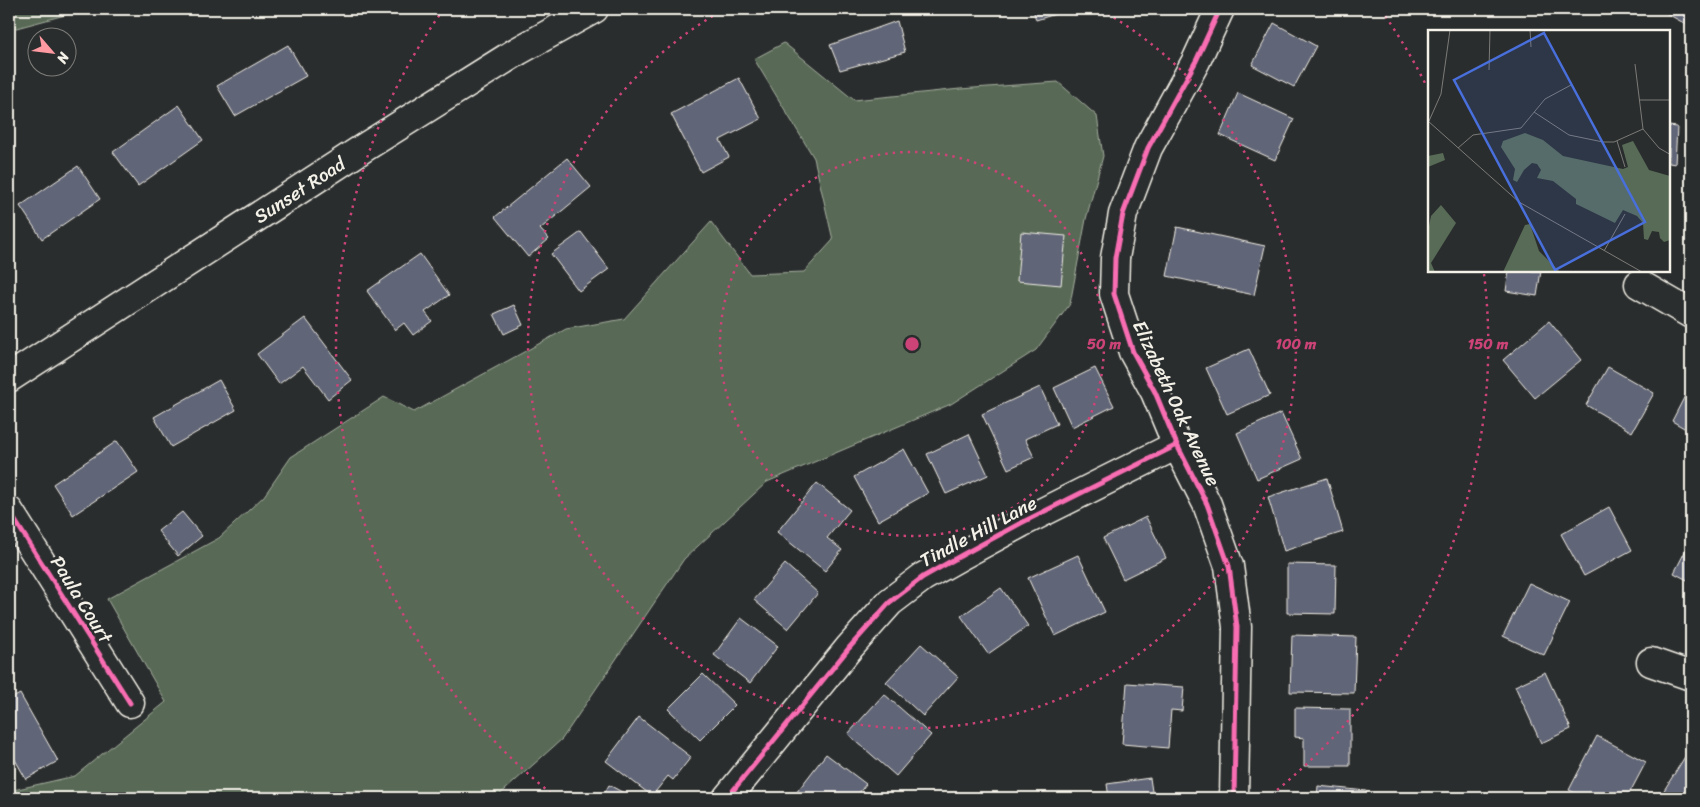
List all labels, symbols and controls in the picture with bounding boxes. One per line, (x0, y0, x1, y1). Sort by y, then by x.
north arrow (28, 28, 78, 78)
inset map (1428, 30, 1670, 272)
text: N (50, 47, 77, 68)
street label: Sunset Road (247, 147, 354, 232)
street label: Elizabeth Oak Avenue (1123, 315, 1230, 492)
text: 50 m (1087, 331, 1122, 357)
text: 100 m (1276, 331, 1317, 357)
text: 150 m (1468, 331, 1509, 357)
centre of rings (903, 335, 921, 353)
street label: Tindle Hill Lane (914, 486, 1043, 576)
street label: Paula Court (42, 549, 122, 651)

